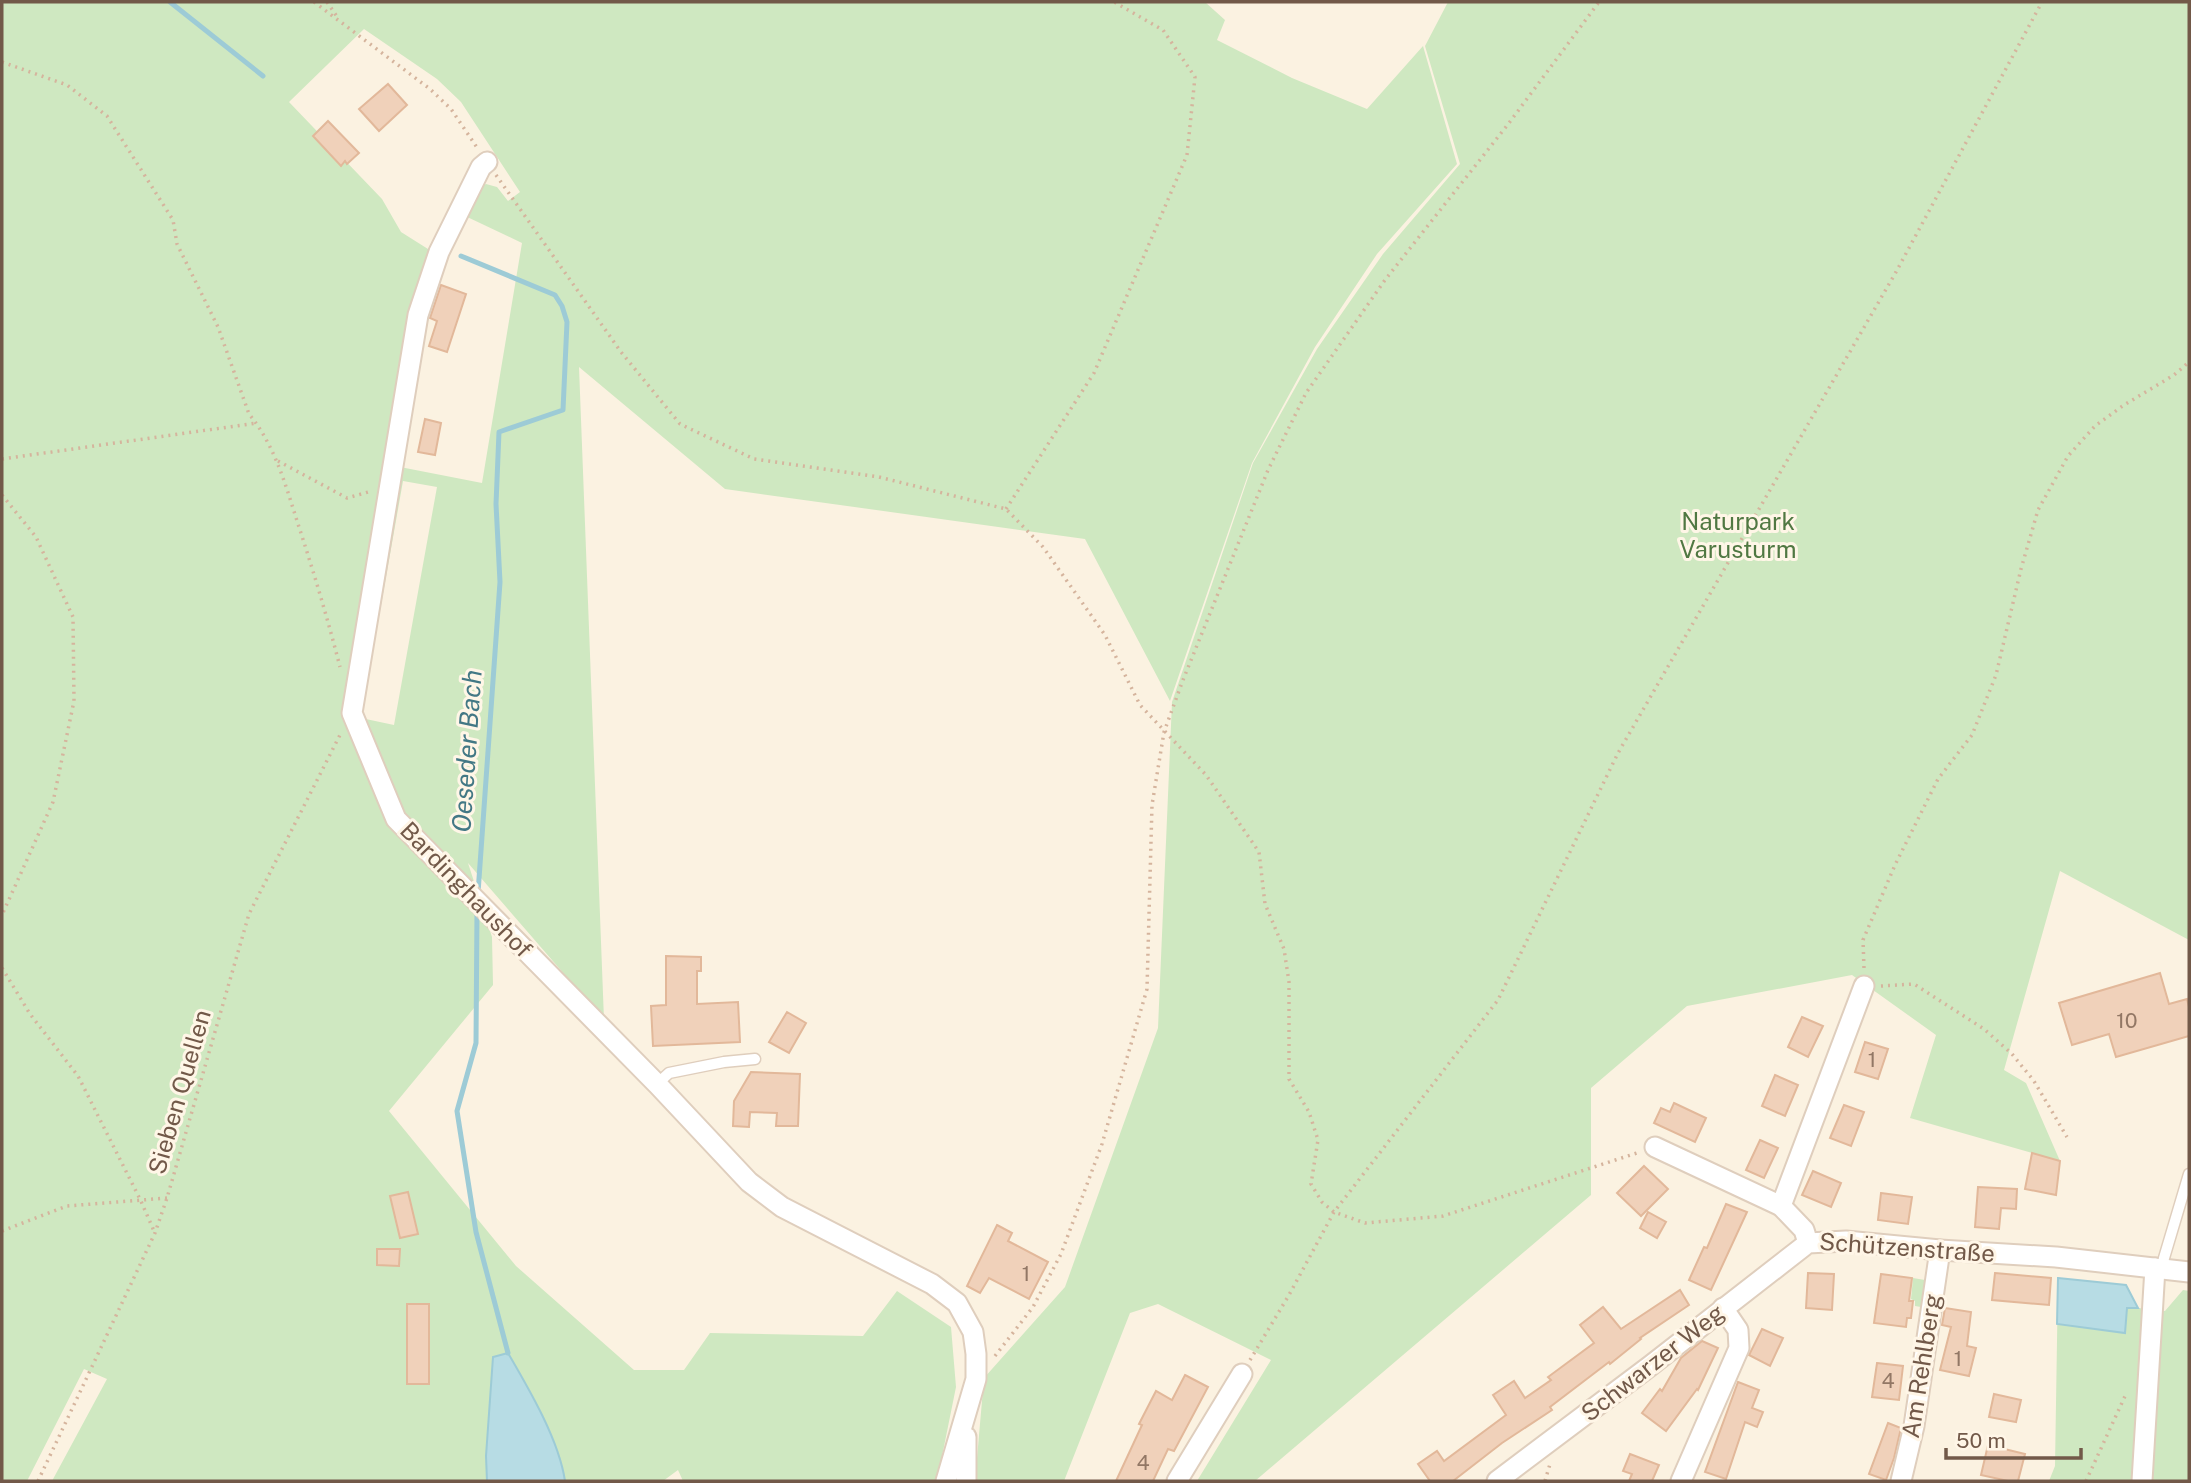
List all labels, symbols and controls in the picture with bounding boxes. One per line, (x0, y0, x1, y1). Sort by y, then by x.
park label: Naturpark Varusturm (1679, 507, 1797, 563)
water label: Oeseder Bach (445, 669, 488, 833)
street label: Bardinghaushof (395, 816, 538, 963)
street label: Sieben Quellen (142, 1006, 216, 1177)
house number: 10 (2116, 1008, 2138, 1033)
house number: 1 (1868, 1047, 1876, 1072)
street label: Schützenstraße (1818, 1227, 1996, 1267)
house number: 1 (1022, 1261, 1030, 1286)
street label: Am Rehlberg (1896, 1292, 1946, 1440)
street label: Schwarzer Weg (1575, 1298, 1729, 1427)
house number: 1 (1954, 1346, 1962, 1371)
house number: 4 (1881, 1368, 1895, 1393)
scale bar (1946, 1416, 2081, 1460)
text: 50 m (1956, 1428, 2006, 1453)
house number: 4 (1136, 1450, 1150, 1475)

